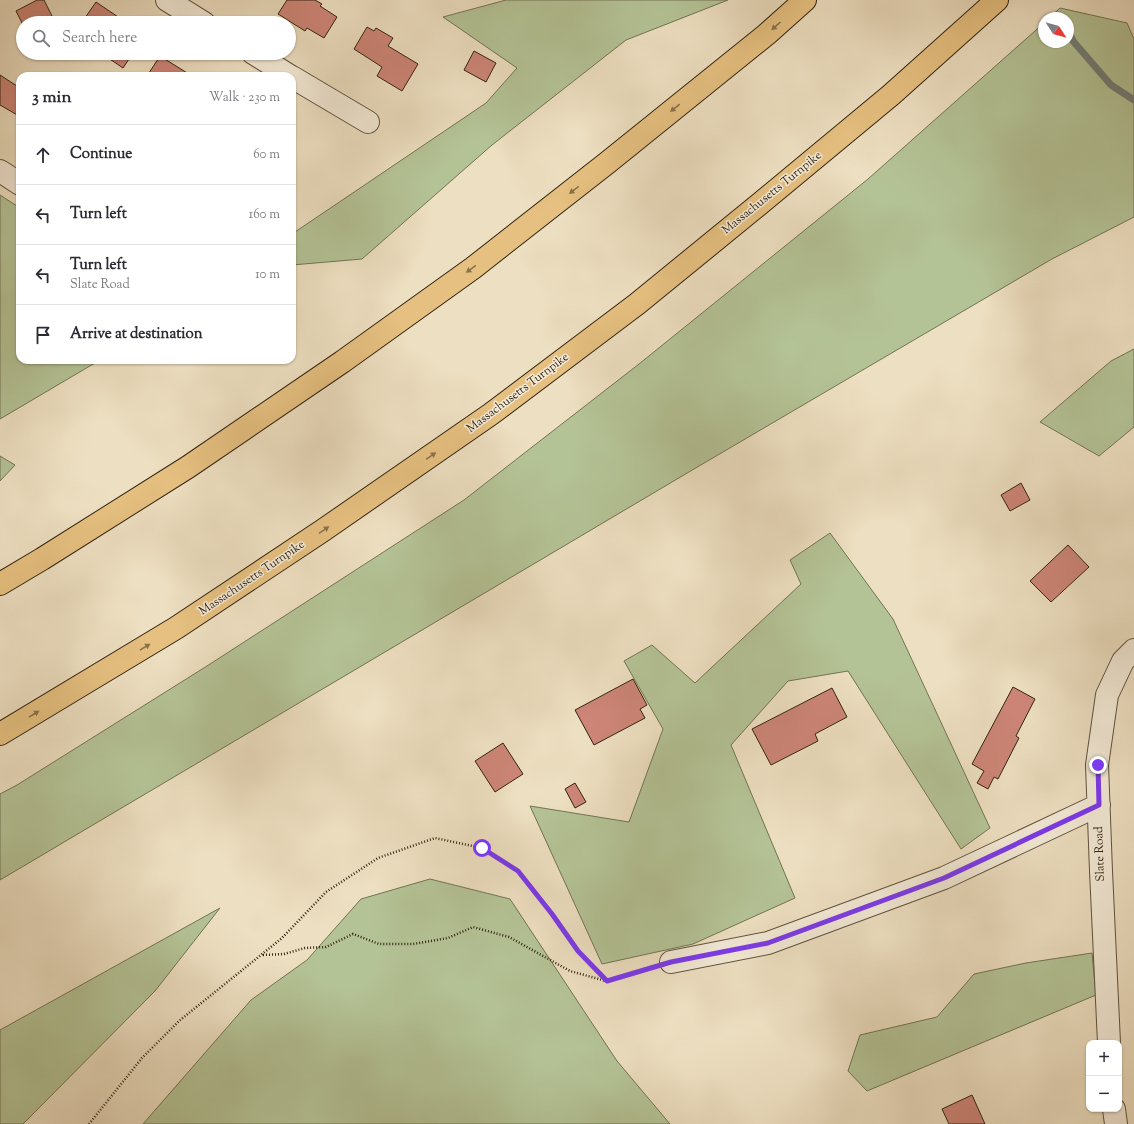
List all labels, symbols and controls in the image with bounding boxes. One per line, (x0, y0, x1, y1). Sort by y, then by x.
north arrow (1038, 12, 1074, 48)
search box (16, 16, 296, 60)
one-way arrow (771, 21, 781, 31)
icon: search (30, 27, 52, 49)
text: Search here (62, 28, 137, 49)
text: 3 min (32, 86, 71, 110)
text: Walk · 230 m (209, 89, 280, 107)
one-way arrow (670, 104, 681, 113)
icon: ahead (32, 144, 54, 166)
text: Continue (70, 144, 132, 165)
text: 60 m (253, 146, 280, 164)
street label: Massachusetts Turnpike (718, 147, 826, 239)
one-way arrow (568, 185, 579, 194)
icon: left (32, 204, 54, 226)
text: Turn left (70, 204, 127, 225)
text: 160 m (249, 206, 280, 224)
text: Turn left (70, 255, 127, 276)
icon: left (32, 264, 54, 286)
one-way arrow (466, 265, 477, 274)
text: 10 m (255, 266, 280, 284)
text: Slate Road (70, 276, 130, 294)
icon: arrive (32, 324, 54, 346)
text: Arrive at destination (70, 324, 203, 345)
street label: Massachusetts Turnpike (463, 348, 573, 438)
one-way arrow (426, 452, 436, 460)
one-way arrow (319, 526, 329, 534)
street label: Massachusetts Turnpike (196, 536, 309, 620)
one-way arrow (140, 643, 150, 651)
one-way arrow (28, 711, 40, 718)
route end (1089, 756, 1107, 774)
street label: Slate Road (1090, 826, 1110, 882)
route start (473, 839, 491, 857)
map controls (1086, 1040, 1122, 1112)
button: + (1086, 1040, 1122, 1076)
button: − (1086, 1076, 1122, 1112)

